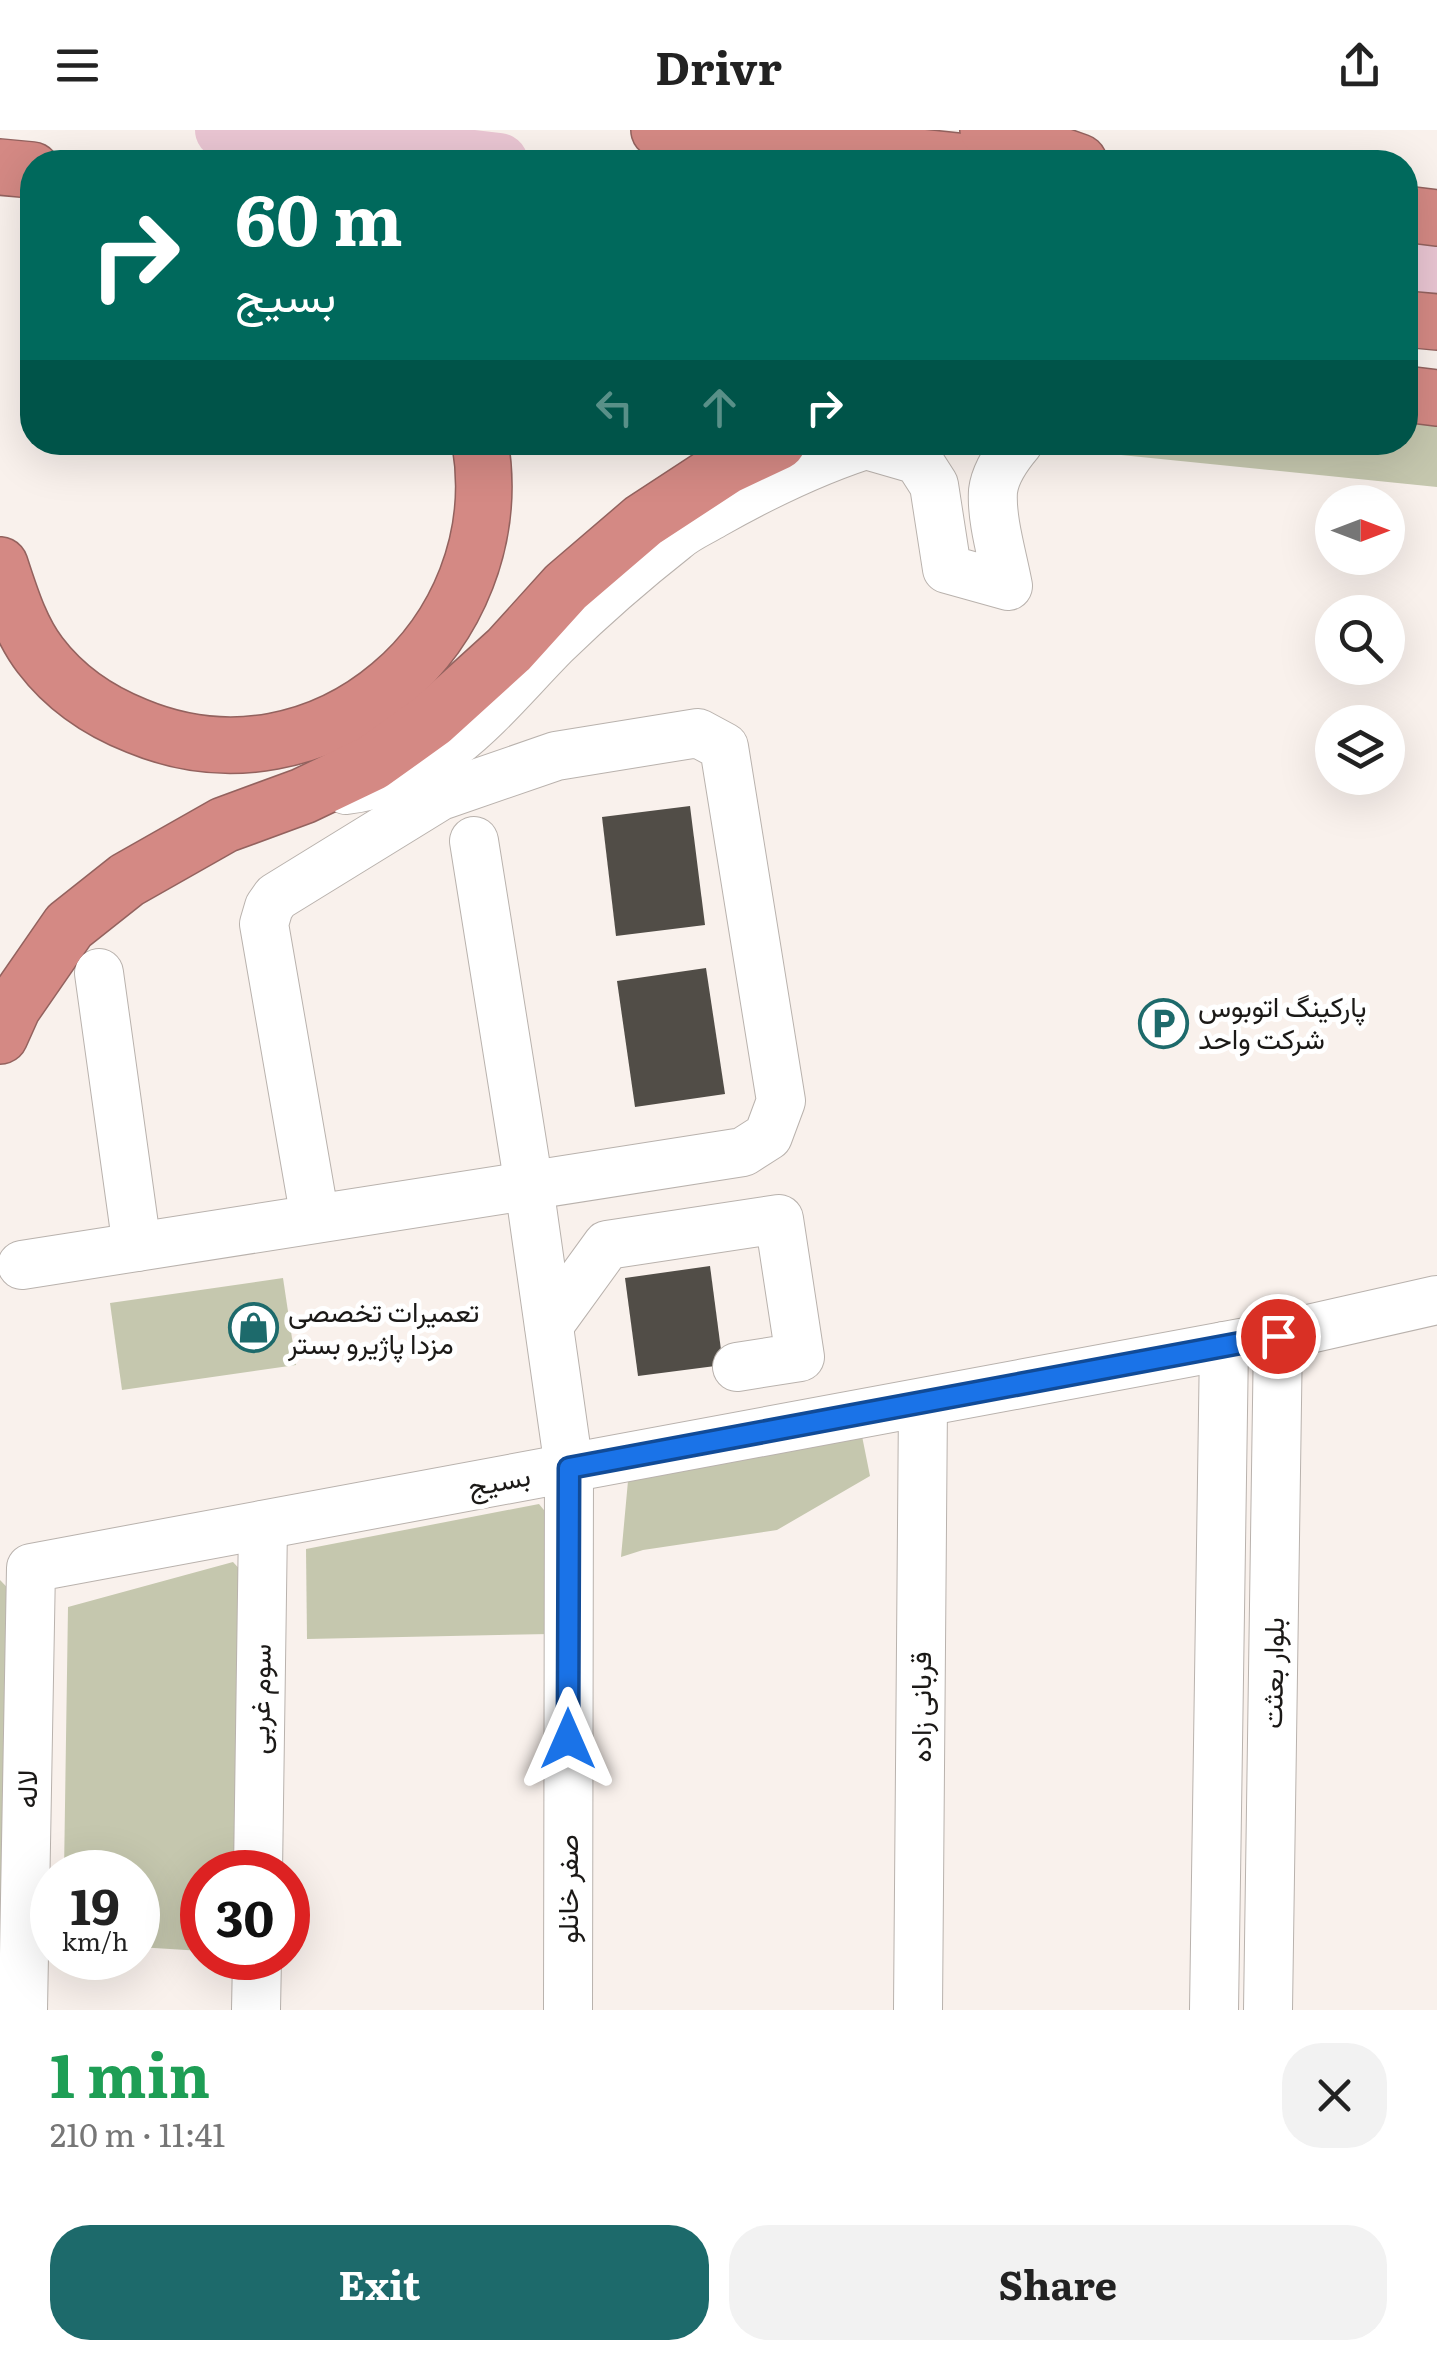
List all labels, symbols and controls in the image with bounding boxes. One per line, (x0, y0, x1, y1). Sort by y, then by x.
text: Drivr (655, 32, 782, 99)
icon: menu (50, 38, 105, 93)
icon: share (1332, 38, 1387, 93)
text: 60 m (235, 164, 403, 268)
icon: right (70, 190, 200, 320)
text: بسیج (235, 259, 336, 326)
icon: left (587, 380, 642, 435)
icon: ahead (692, 380, 747, 435)
icon: right (797, 380, 852, 435)
north arrow (1315, 485, 1405, 575)
map controls (1315, 485, 1405, 795)
button: search (1315, 595, 1405, 685)
button: layers (1315, 705, 1405, 795)
place label: پارکینگ اتوبوس شرکت واحد (1198, 984, 1366, 1058)
parking icon: پارکینگ اتوبوس شرکت واحد (1137, 997, 1189, 1049)
place label: تعمیرات تخصصی مزدا پاژیرو بستر (287, 1289, 479, 1363)
pin (1236, 1294, 1321, 1379)
shop icon: تعمیرات تخصصی مزدا پاژیرو بستر (227, 1302, 279, 1354)
icon: arrive (1251, 1309, 1306, 1364)
street label: بسیج (464, 1452, 534, 1507)
street label: بلوار بعثت (1249, 1617, 1293, 1729)
street label: سوم غربی (236, 1643, 280, 1755)
street label: قربانی زاده (898, 1652, 940, 1762)
position arrow (516, 1687, 620, 1791)
street label: لاله (4, 1769, 46, 1809)
street label: صفر خانلو (545, 1834, 587, 1944)
speed limit sign: 30 (180, 1850, 310, 1980)
text: 19 (70, 1866, 120, 1940)
text: km/h (62, 1922, 128, 1959)
text: 1 min (50, 2027, 210, 2116)
button: close (1282, 2043, 1387, 2148)
text: 210 m · 11:41 (50, 2109, 225, 2157)
button: Exit (50, 2225, 709, 2340)
button: Share (729, 2225, 1387, 2340)

